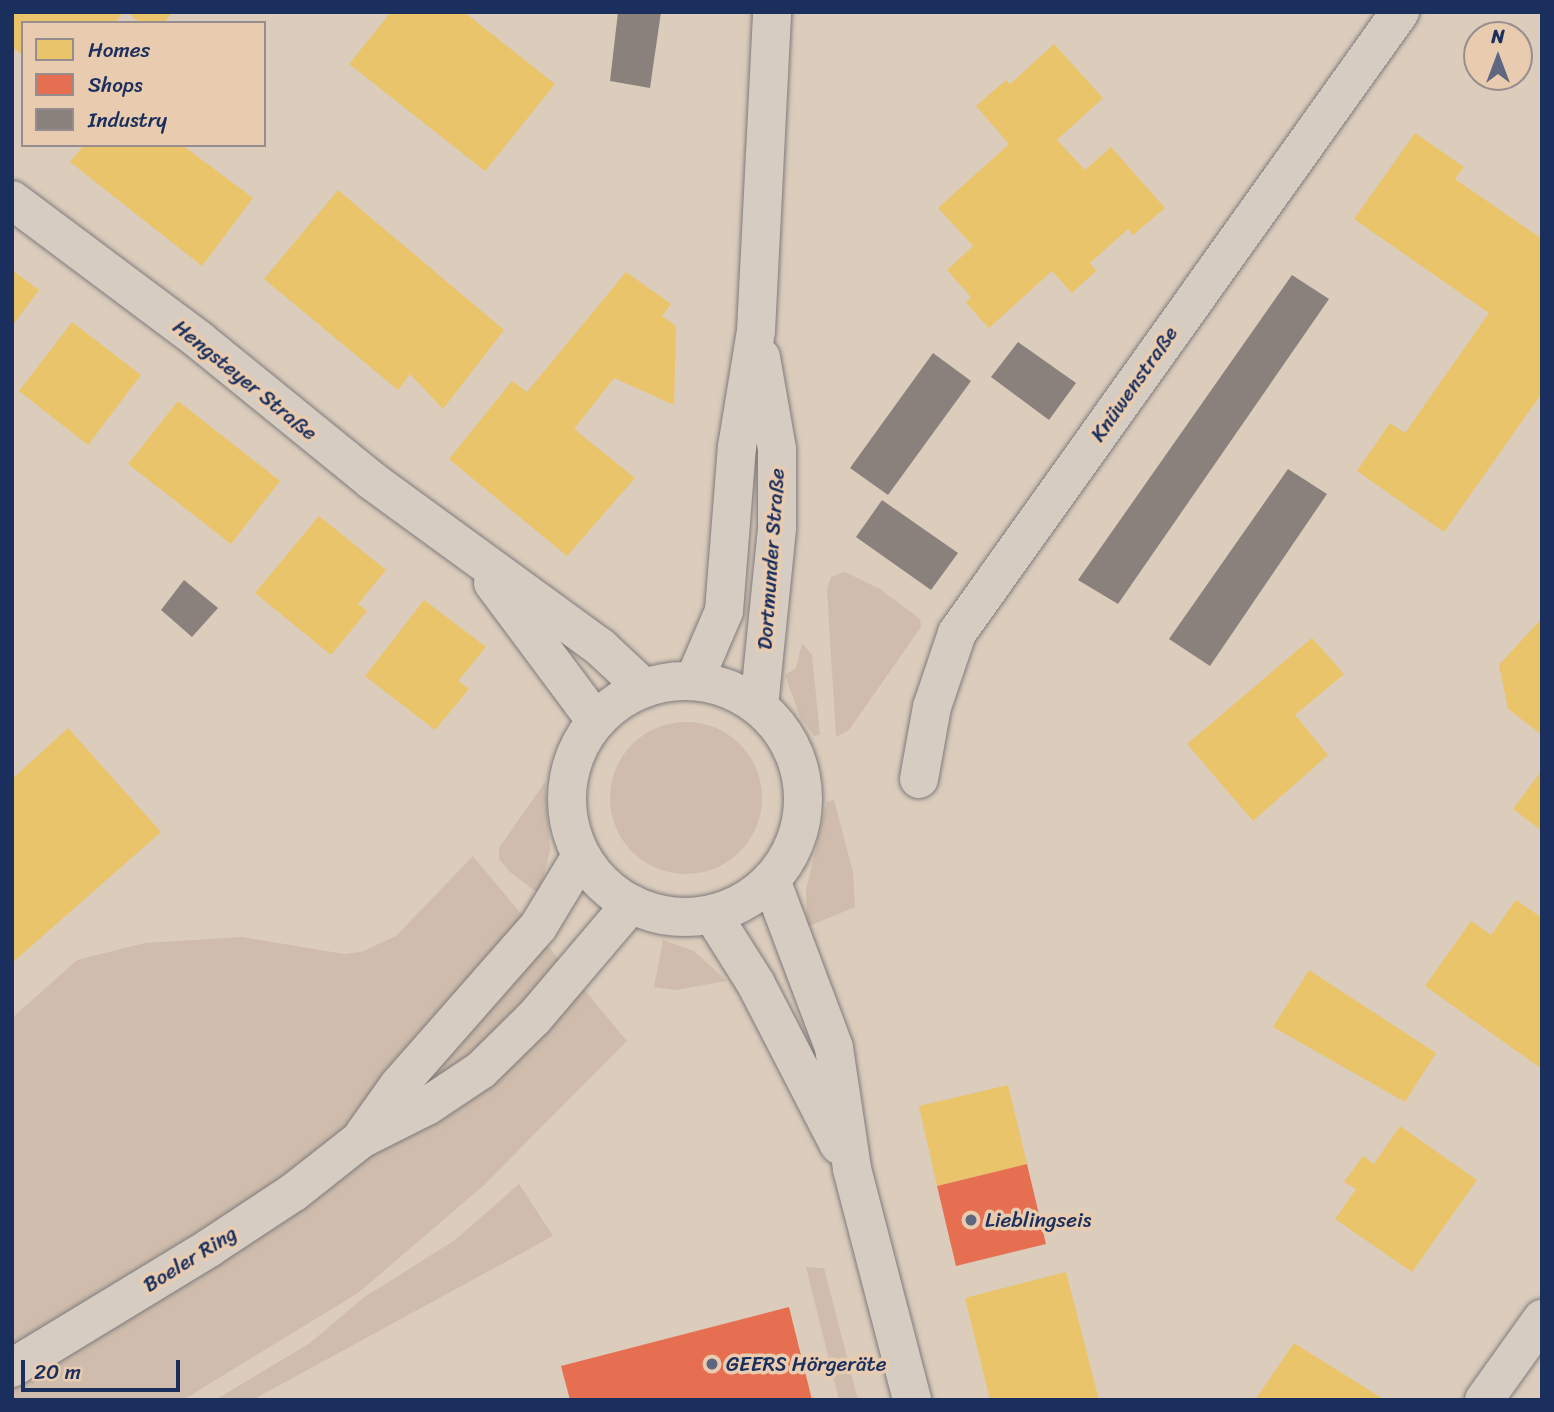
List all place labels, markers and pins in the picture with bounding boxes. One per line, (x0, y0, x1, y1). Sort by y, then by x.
place label: Lieblingseis (985, 1207, 1091, 1233)
marker: Lieblingseis (963, 1212, 979, 1228)
place label: GEERS Hörgeräte (726, 1351, 886, 1377)
marker: GEERS Hörgeräte (704, 1356, 720, 1372)

